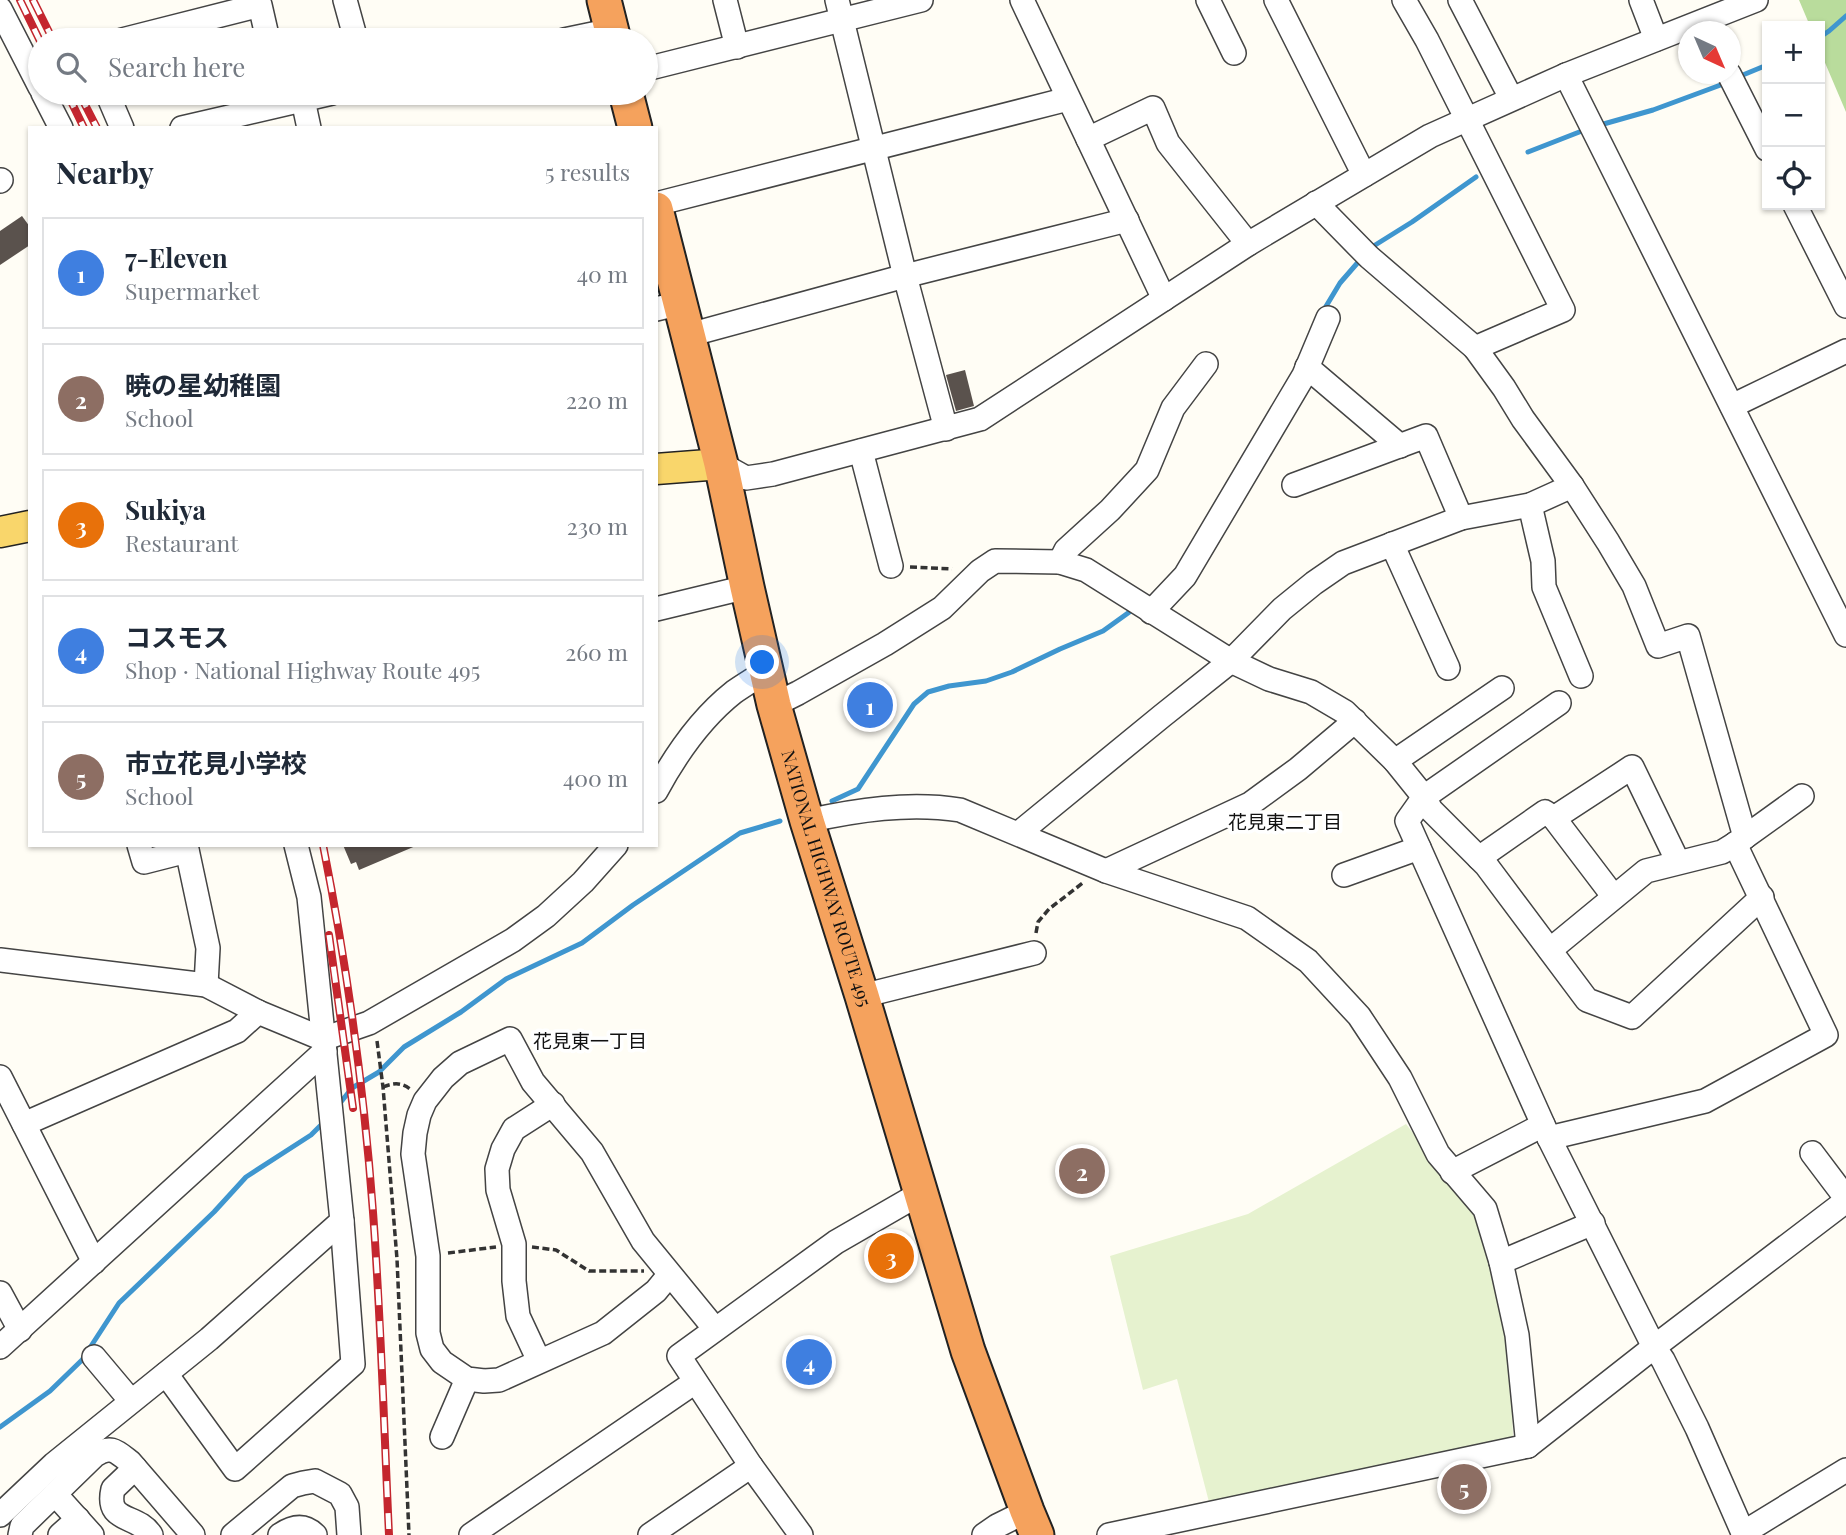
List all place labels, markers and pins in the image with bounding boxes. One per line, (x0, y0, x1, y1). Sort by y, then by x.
pin: 1 (847, 679, 893, 731)
pin: 2 (1059, 1145, 1105, 1197)
pin: 3 (868, 1230, 914, 1282)
pin: 4 (786, 1336, 832, 1388)
pin: 5 (1441, 1461, 1487, 1513)

